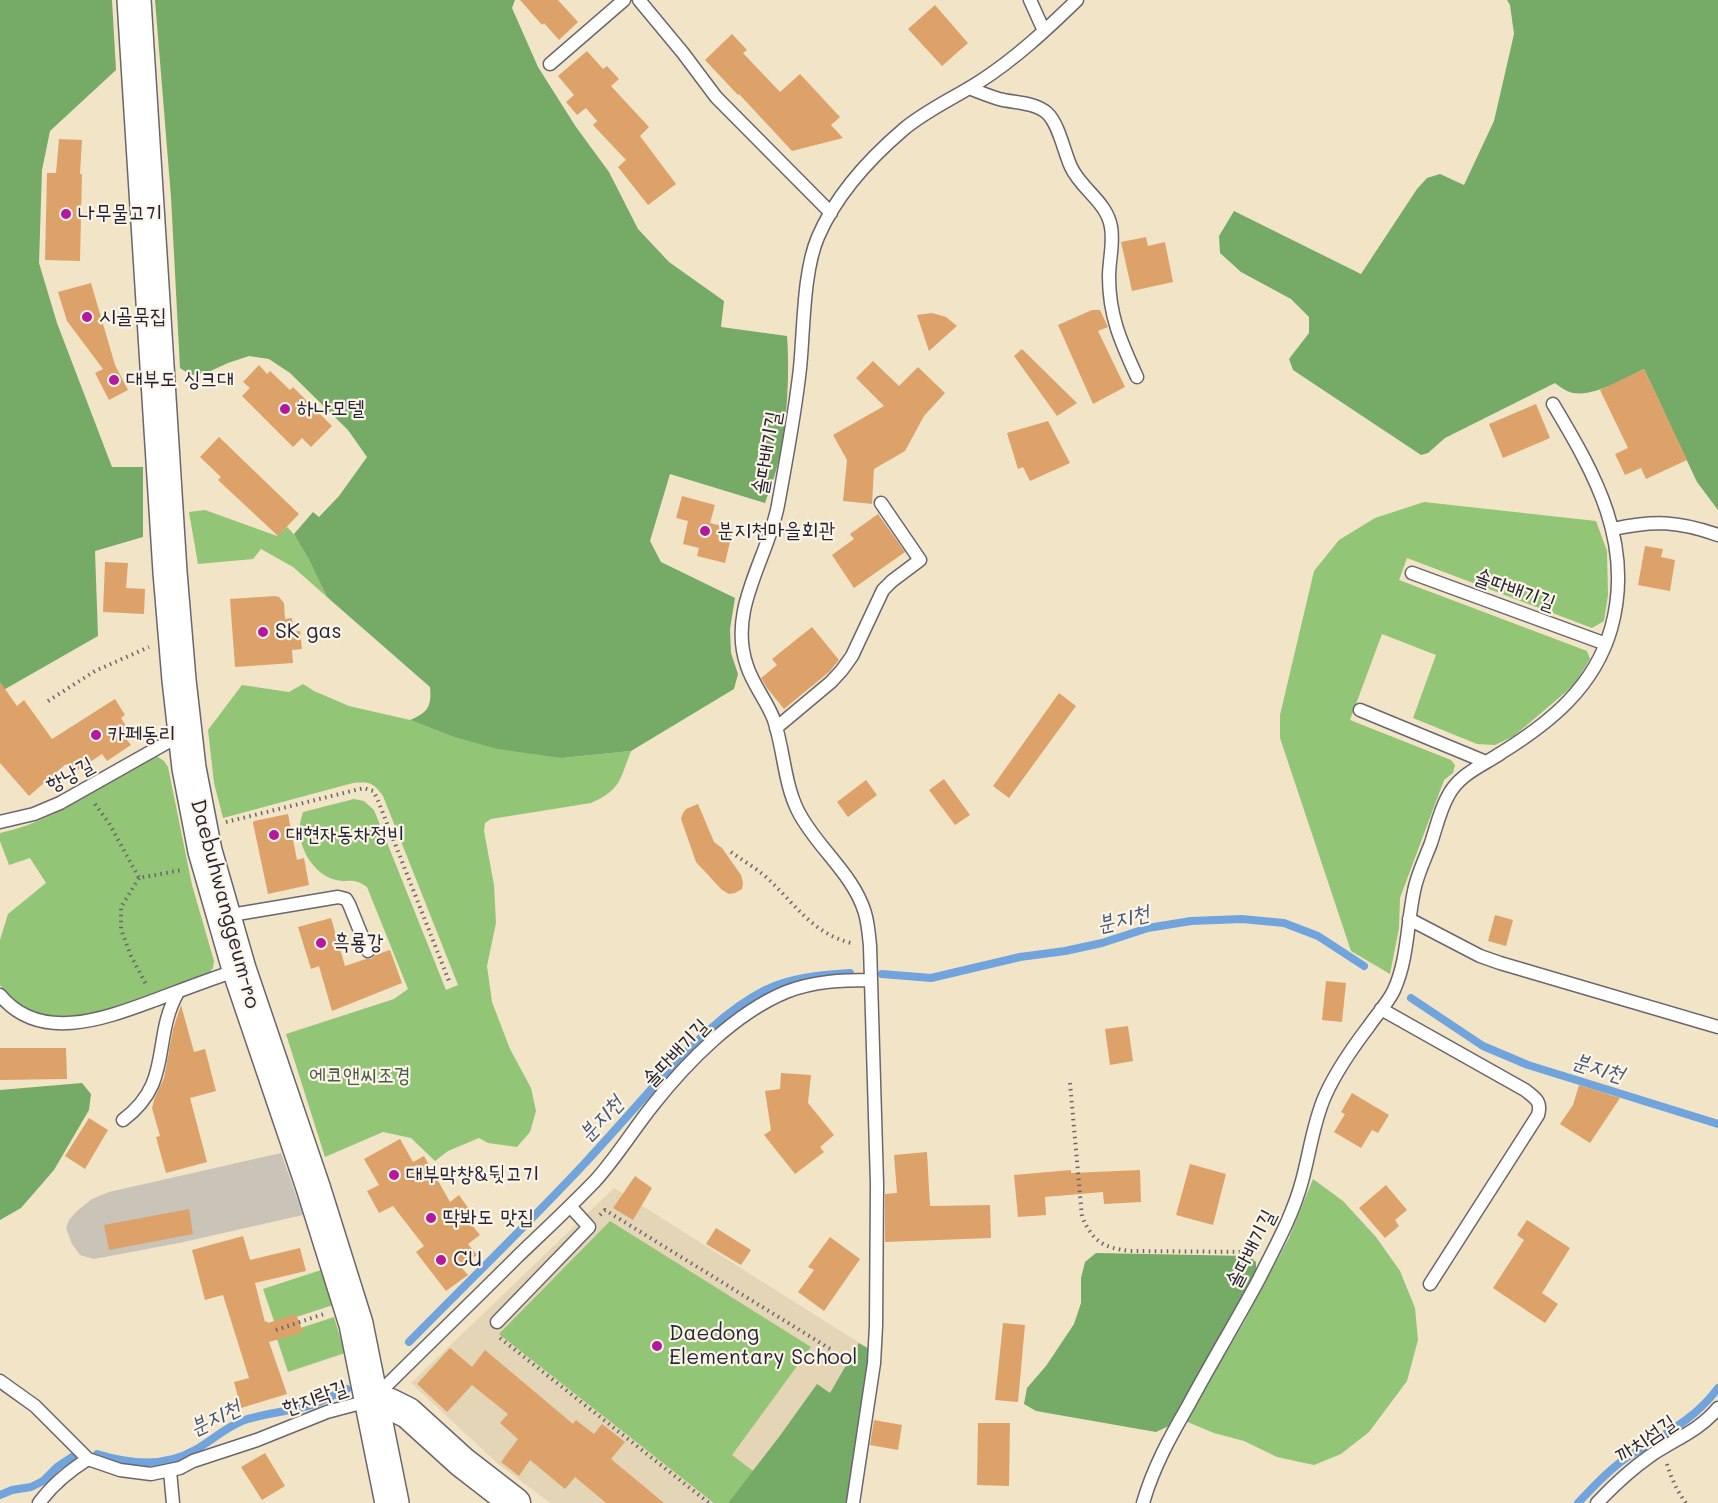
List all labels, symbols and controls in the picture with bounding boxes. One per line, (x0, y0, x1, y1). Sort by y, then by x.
place label: 나무물고기 (78, 201, 162, 227)
marker: 나무물고기 (59, 207, 73, 221)
place label: 시골묵집 (99, 304, 167, 330)
marker: 시골묵집 (80, 310, 94, 324)
place label: 대부도 싱크대 (126, 367, 234, 393)
marker: 대부도 싱크대 (107, 373, 121, 387)
place label: 하나모텔 (297, 396, 365, 422)
marker: 하나모텔 (278, 402, 292, 416)
street label: 솔따배기길 (747, 409, 787, 497)
place label: 분지천마을회관 (717, 518, 835, 544)
marker: 분지천마을회관 (698, 524, 712, 538)
street label: 솔따배기길 (1471, 564, 1559, 616)
place label: SK gas (275, 619, 342, 645)
marker: SK gas (256, 625, 270, 639)
place label: 카페동리 (108, 722, 176, 748)
marker: 카페동리 (89, 728, 103, 742)
street label: 항낭길 (42, 752, 98, 798)
street label: Daebuhwanggeum-ro (185, 797, 265, 1011)
place label: 대현자동차정비 (286, 822, 404, 848)
marker: 대현자동차정비 (267, 828, 281, 842)
water label: 분지천 (1094, 900, 1152, 938)
place label: 흑룡강 (333, 930, 384, 956)
marker: 흑룡강 (314, 936, 328, 950)
street label: 솔따배기길 (638, 1014, 714, 1092)
water label: 분지천 (1569, 1048, 1627, 1088)
park label: 에코앤씨조경 (309, 1063, 411, 1089)
water label: 분지천 (573, 1091, 629, 1147)
place label: 대부막창&뒷고기 (406, 1162, 539, 1188)
marker: 대부막창&뒷고기 (387, 1168, 401, 1182)
place label: 딱봐도 맛집 (443, 1205, 534, 1231)
street label: 솔따배기길 (1221, 1206, 1281, 1292)
marker: 딱봐도 맛집 (424, 1211, 438, 1225)
place label: CU (453, 1247, 482, 1273)
marker: CU (434, 1253, 448, 1267)
place label: Daedong Elementary School (669, 1321, 857, 1371)
marker: Daedong Elementary School (650, 1339, 664, 1353)
street label: 한지락길 (279, 1375, 351, 1421)
water label: 분지천 (185, 1394, 245, 1442)
street label: 까치섬길 (1611, 1410, 1681, 1468)

